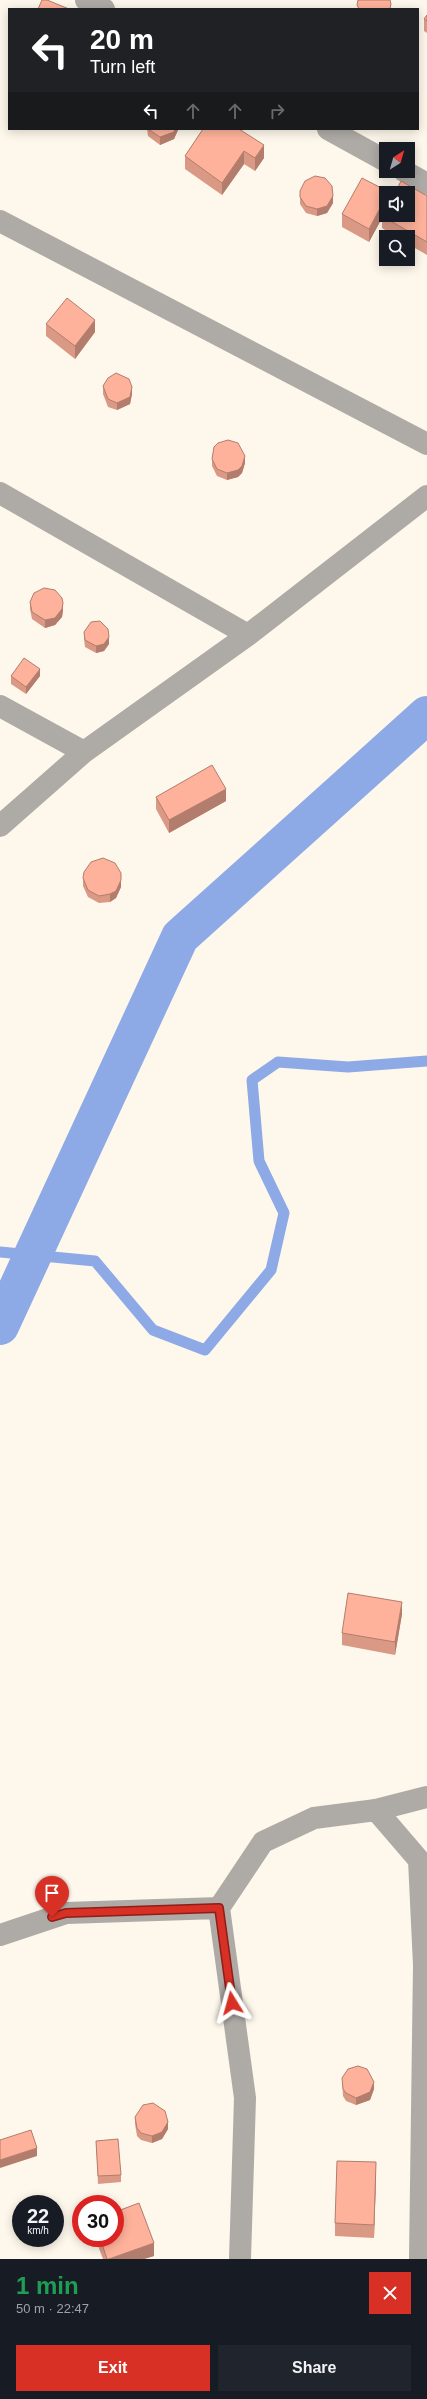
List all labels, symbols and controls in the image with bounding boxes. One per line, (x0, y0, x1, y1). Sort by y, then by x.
icon: left (24, 24, 76, 76)
text: 20 m (90, 24, 154, 55)
text: Turn left (90, 57, 155, 77)
icon: left (140, 100, 162, 122)
icon: ahead (182, 100, 204, 122)
icon: ahead (224, 100, 246, 122)
icon: right (266, 100, 288, 122)
north arrow (379, 142, 415, 178)
map controls (379, 142, 415, 266)
button: sound (379, 186, 415, 222)
button: search (379, 230, 415, 266)
pin (35, 1876, 69, 1917)
icon: arrive (41, 1882, 63, 1904)
position arrow (211, 1982, 253, 2024)
speed limit sign: 30 (72, 2195, 124, 2247)
text: 22 (27, 2205, 49, 2227)
text: km/h (27, 2225, 49, 2236)
text: 1 min (16, 2272, 79, 2299)
button: close (369, 2272, 411, 2314)
text: 50 m · 22:47 (16, 2301, 89, 2316)
button: Exit (16, 2345, 210, 2391)
button: Share (218, 2345, 411, 2391)

